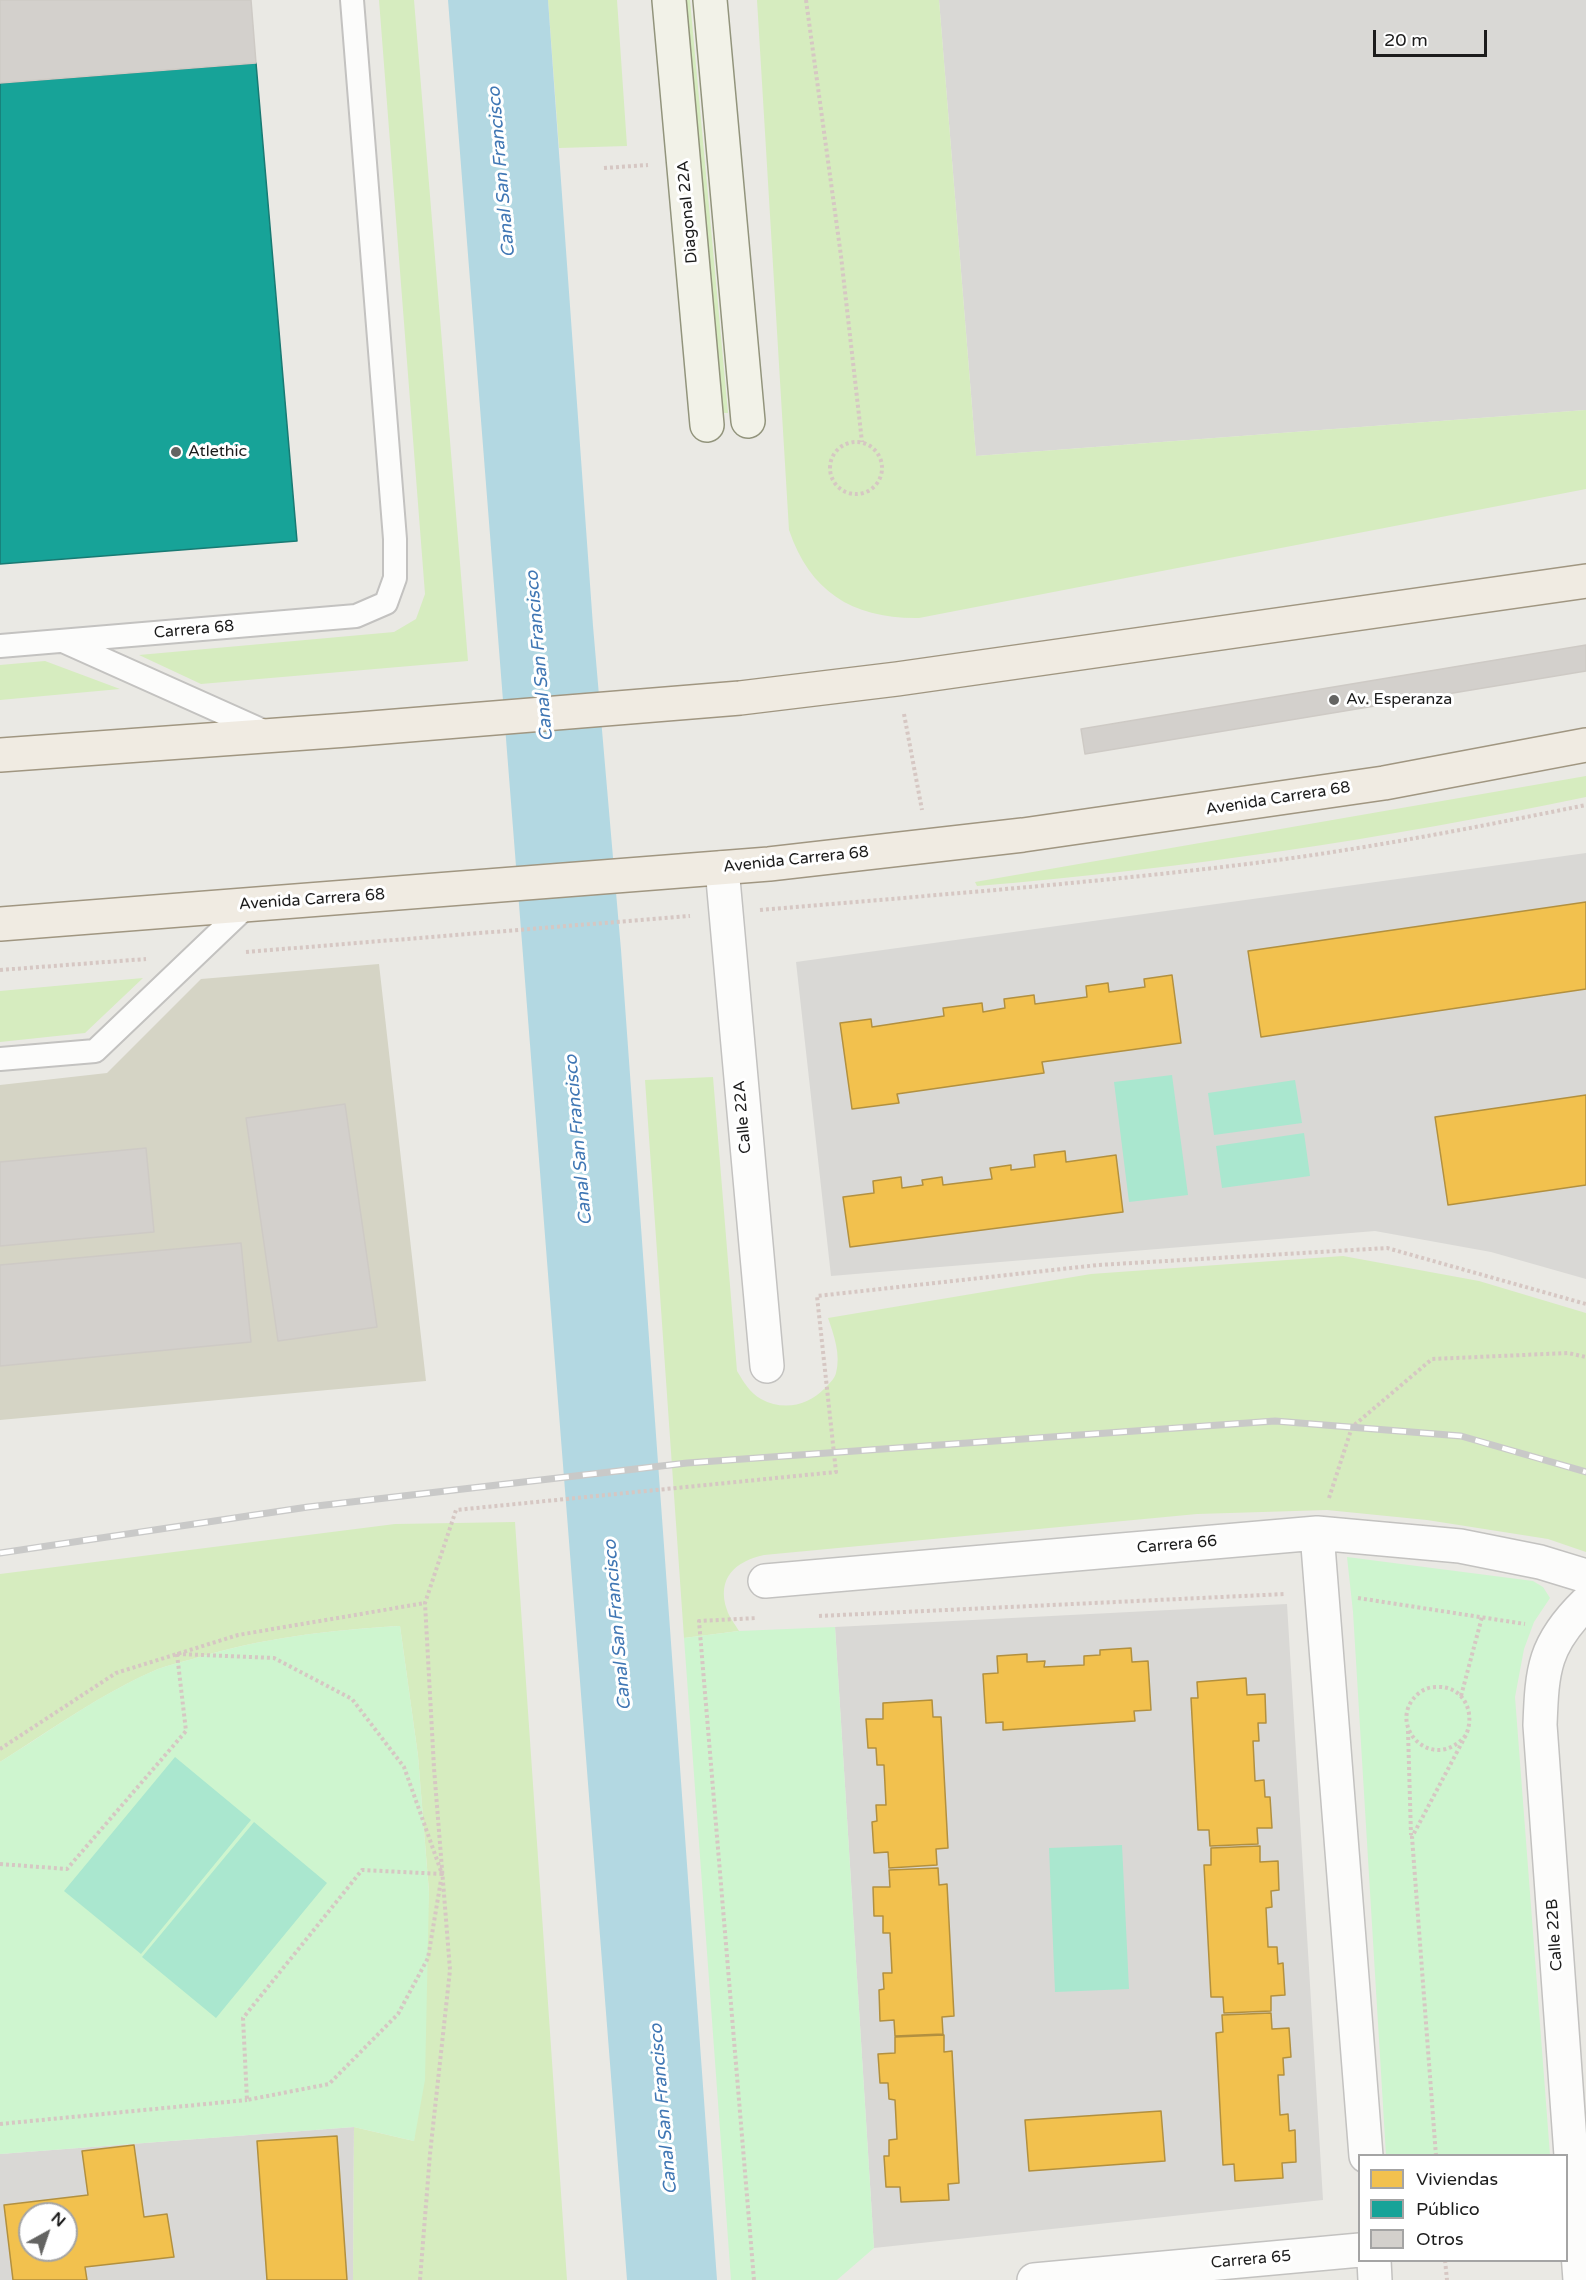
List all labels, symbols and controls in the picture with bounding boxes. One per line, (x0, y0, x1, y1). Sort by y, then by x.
scale bar (1376, 18, 1490, 56)
text: 20 m (1384, 29, 1428, 51)
water label: Canal San Francisco (484, 86, 520, 258)
street label: Diagonal 22A (674, 160, 702, 264)
place label: Atlethic (188, 442, 247, 462)
marker: Atlethic (169, 445, 183, 459)
water label: Canal San Francisco (522, 570, 558, 742)
street label: Carrera 68 (153, 617, 235, 643)
place label: Av. Esperanza (1346, 690, 1452, 710)
marker: Av. Esperanza (1327, 693, 1341, 707)
street label: Avenida Carrera 68 (1204, 778, 1352, 820)
street label: Avenida Carrera 68 (722, 843, 870, 877)
street label: Avenida Carrera 68 (238, 885, 386, 915)
water label: Canal San Francisco (561, 1054, 597, 1226)
street label: Calle 22A (730, 1080, 756, 1154)
street label: Carrera 66 (1136, 1532, 1218, 1558)
water label: Canal San Francisco (600, 1539, 636, 1711)
street label: Calle 22B (1543, 1898, 1567, 1972)
water label: Canal San Francisco (646, 2023, 682, 2195)
legend (1358, 2154, 1568, 2262)
text: Viviendas (1416, 2168, 1498, 2190)
text: Público (1416, 2198, 1480, 2220)
north arrow (18, 2202, 78, 2262)
text: N (47, 2208, 70, 2232)
text: Otros (1416, 2228, 1464, 2250)
street label: Carrera 65 (1210, 2247, 1292, 2273)

